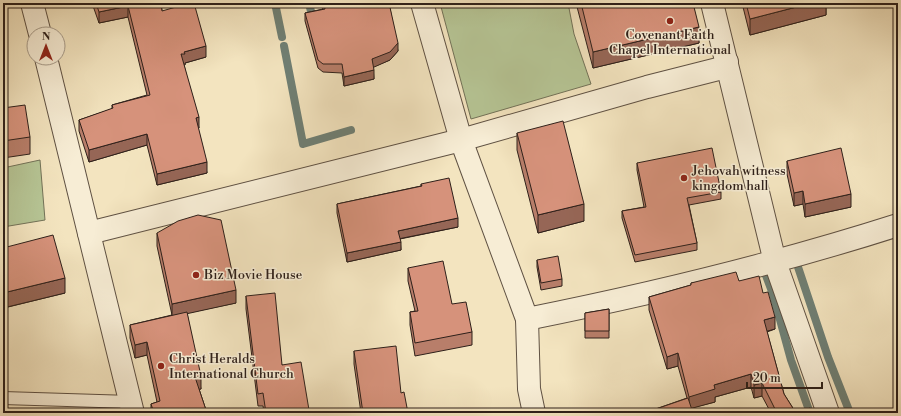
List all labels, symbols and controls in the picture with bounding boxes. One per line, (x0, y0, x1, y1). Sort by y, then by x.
marker: Covenant Faith Chapel International (665, 16, 675, 26)
north arrow (26, 26, 66, 66)
place label: Covenant Faith Chapel International (609, 27, 731, 58)
text: N (42, 30, 51, 44)
place label: Jehovah witness kingdom hall (691, 163, 786, 194)
marker: Jehovah witness kingdom hall (679, 173, 689, 183)
place label: Biz Movie House (203, 267, 303, 283)
marker: Biz Movie House (191, 270, 201, 280)
place label: Christ Heralds International Church (169, 351, 294, 382)
marker: Christ Heralds International Church (156, 361, 166, 371)
scale bar (747, 364, 822, 390)
text: 20 m (753, 371, 781, 386)

